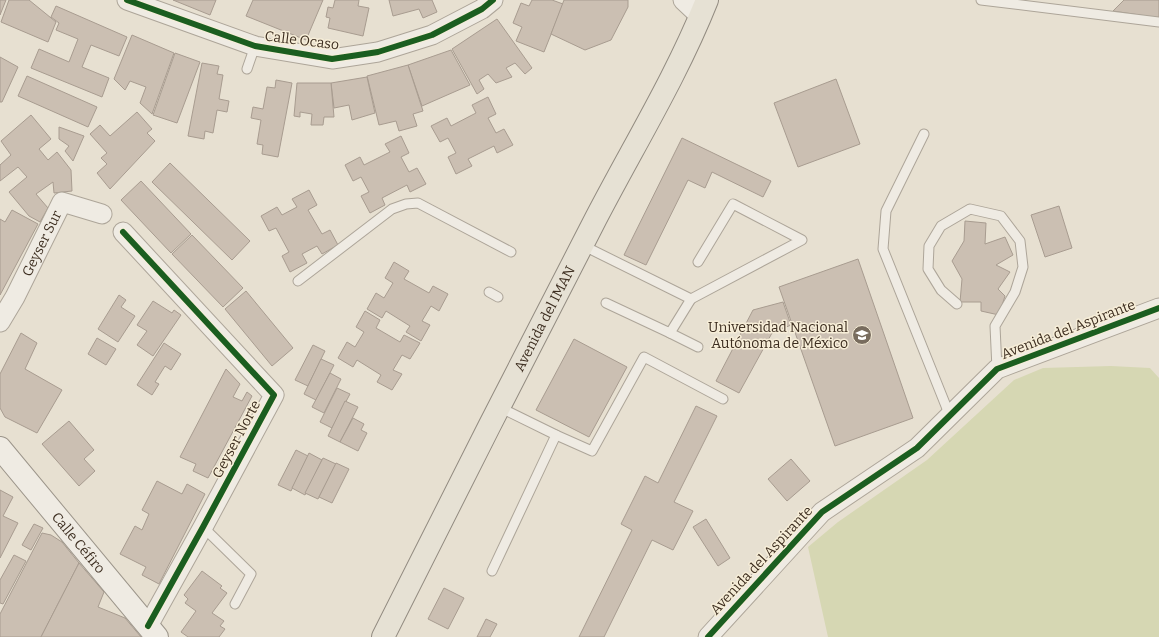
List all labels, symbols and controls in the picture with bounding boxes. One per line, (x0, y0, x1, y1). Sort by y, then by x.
street label: Calle Ocaso (264, 28, 340, 53)
street label: Geyser Sur (19, 208, 65, 279)
street label: Avenida del IMAN (511, 263, 579, 374)
street label: Avenida del Aspirante (999, 296, 1138, 363)
place label: Universidad Nacional Autónoma de México (708, 319, 848, 352)
school or university icon: Universidad Nacional Autónoma de México (851, 324, 873, 346)
street label: Geyser Norte (209, 397, 264, 481)
street label: Avenida del Aspirante (707, 503, 816, 618)
street label: Calle Céfiro (48, 509, 109, 577)

